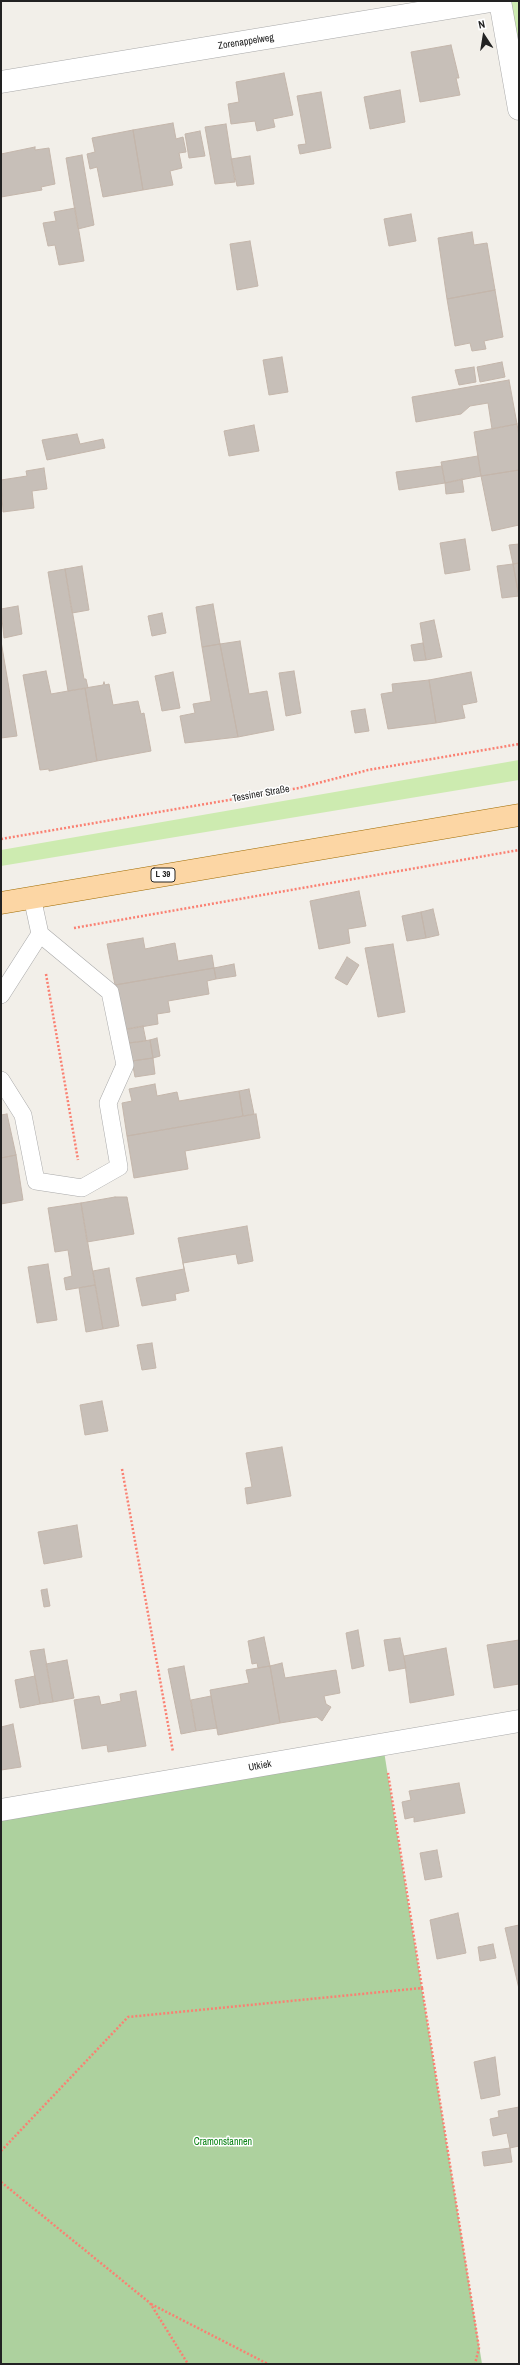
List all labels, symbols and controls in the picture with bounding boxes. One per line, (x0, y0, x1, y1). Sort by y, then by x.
north arrow (464, 16, 504, 56)
text: N (477, 17, 486, 32)
street label: Zorenappelweg (217, 32, 275, 52)
street label: Tessiner Straße (231, 783, 291, 805)
road number: L 39 (151, 868, 175, 882)
street label: Utkiek (248, 1758, 272, 1774)
park label: Cramonstannen (194, 2136, 252, 2148)

